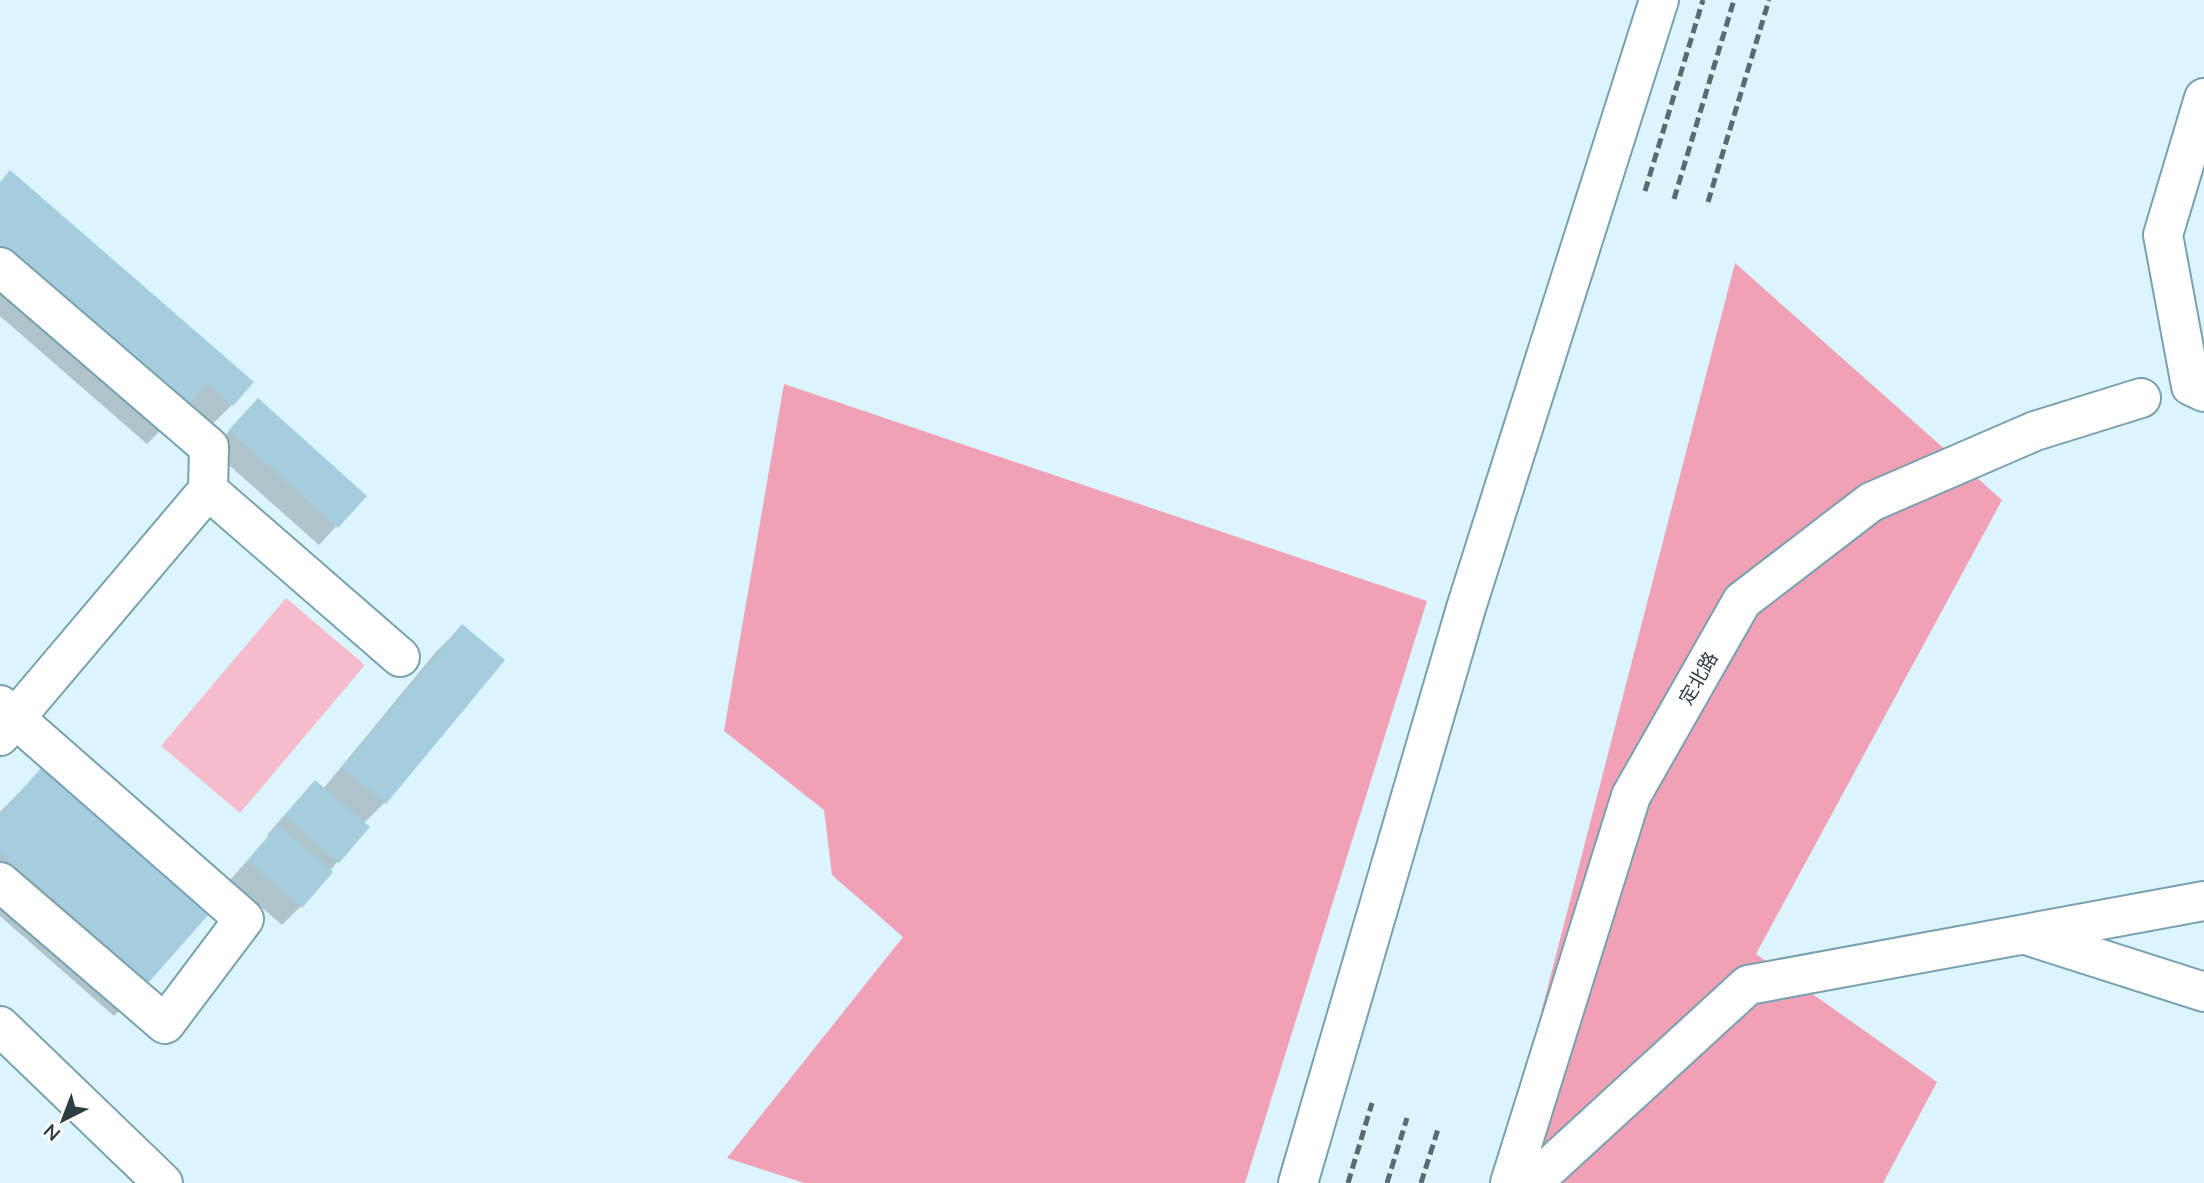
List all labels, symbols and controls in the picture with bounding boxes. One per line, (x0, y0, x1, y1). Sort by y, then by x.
street label: 定北路 (1673, 647, 1723, 709)
north arrow (28, 1085, 98, 1155)
text: N (38, 1119, 65, 1146)

